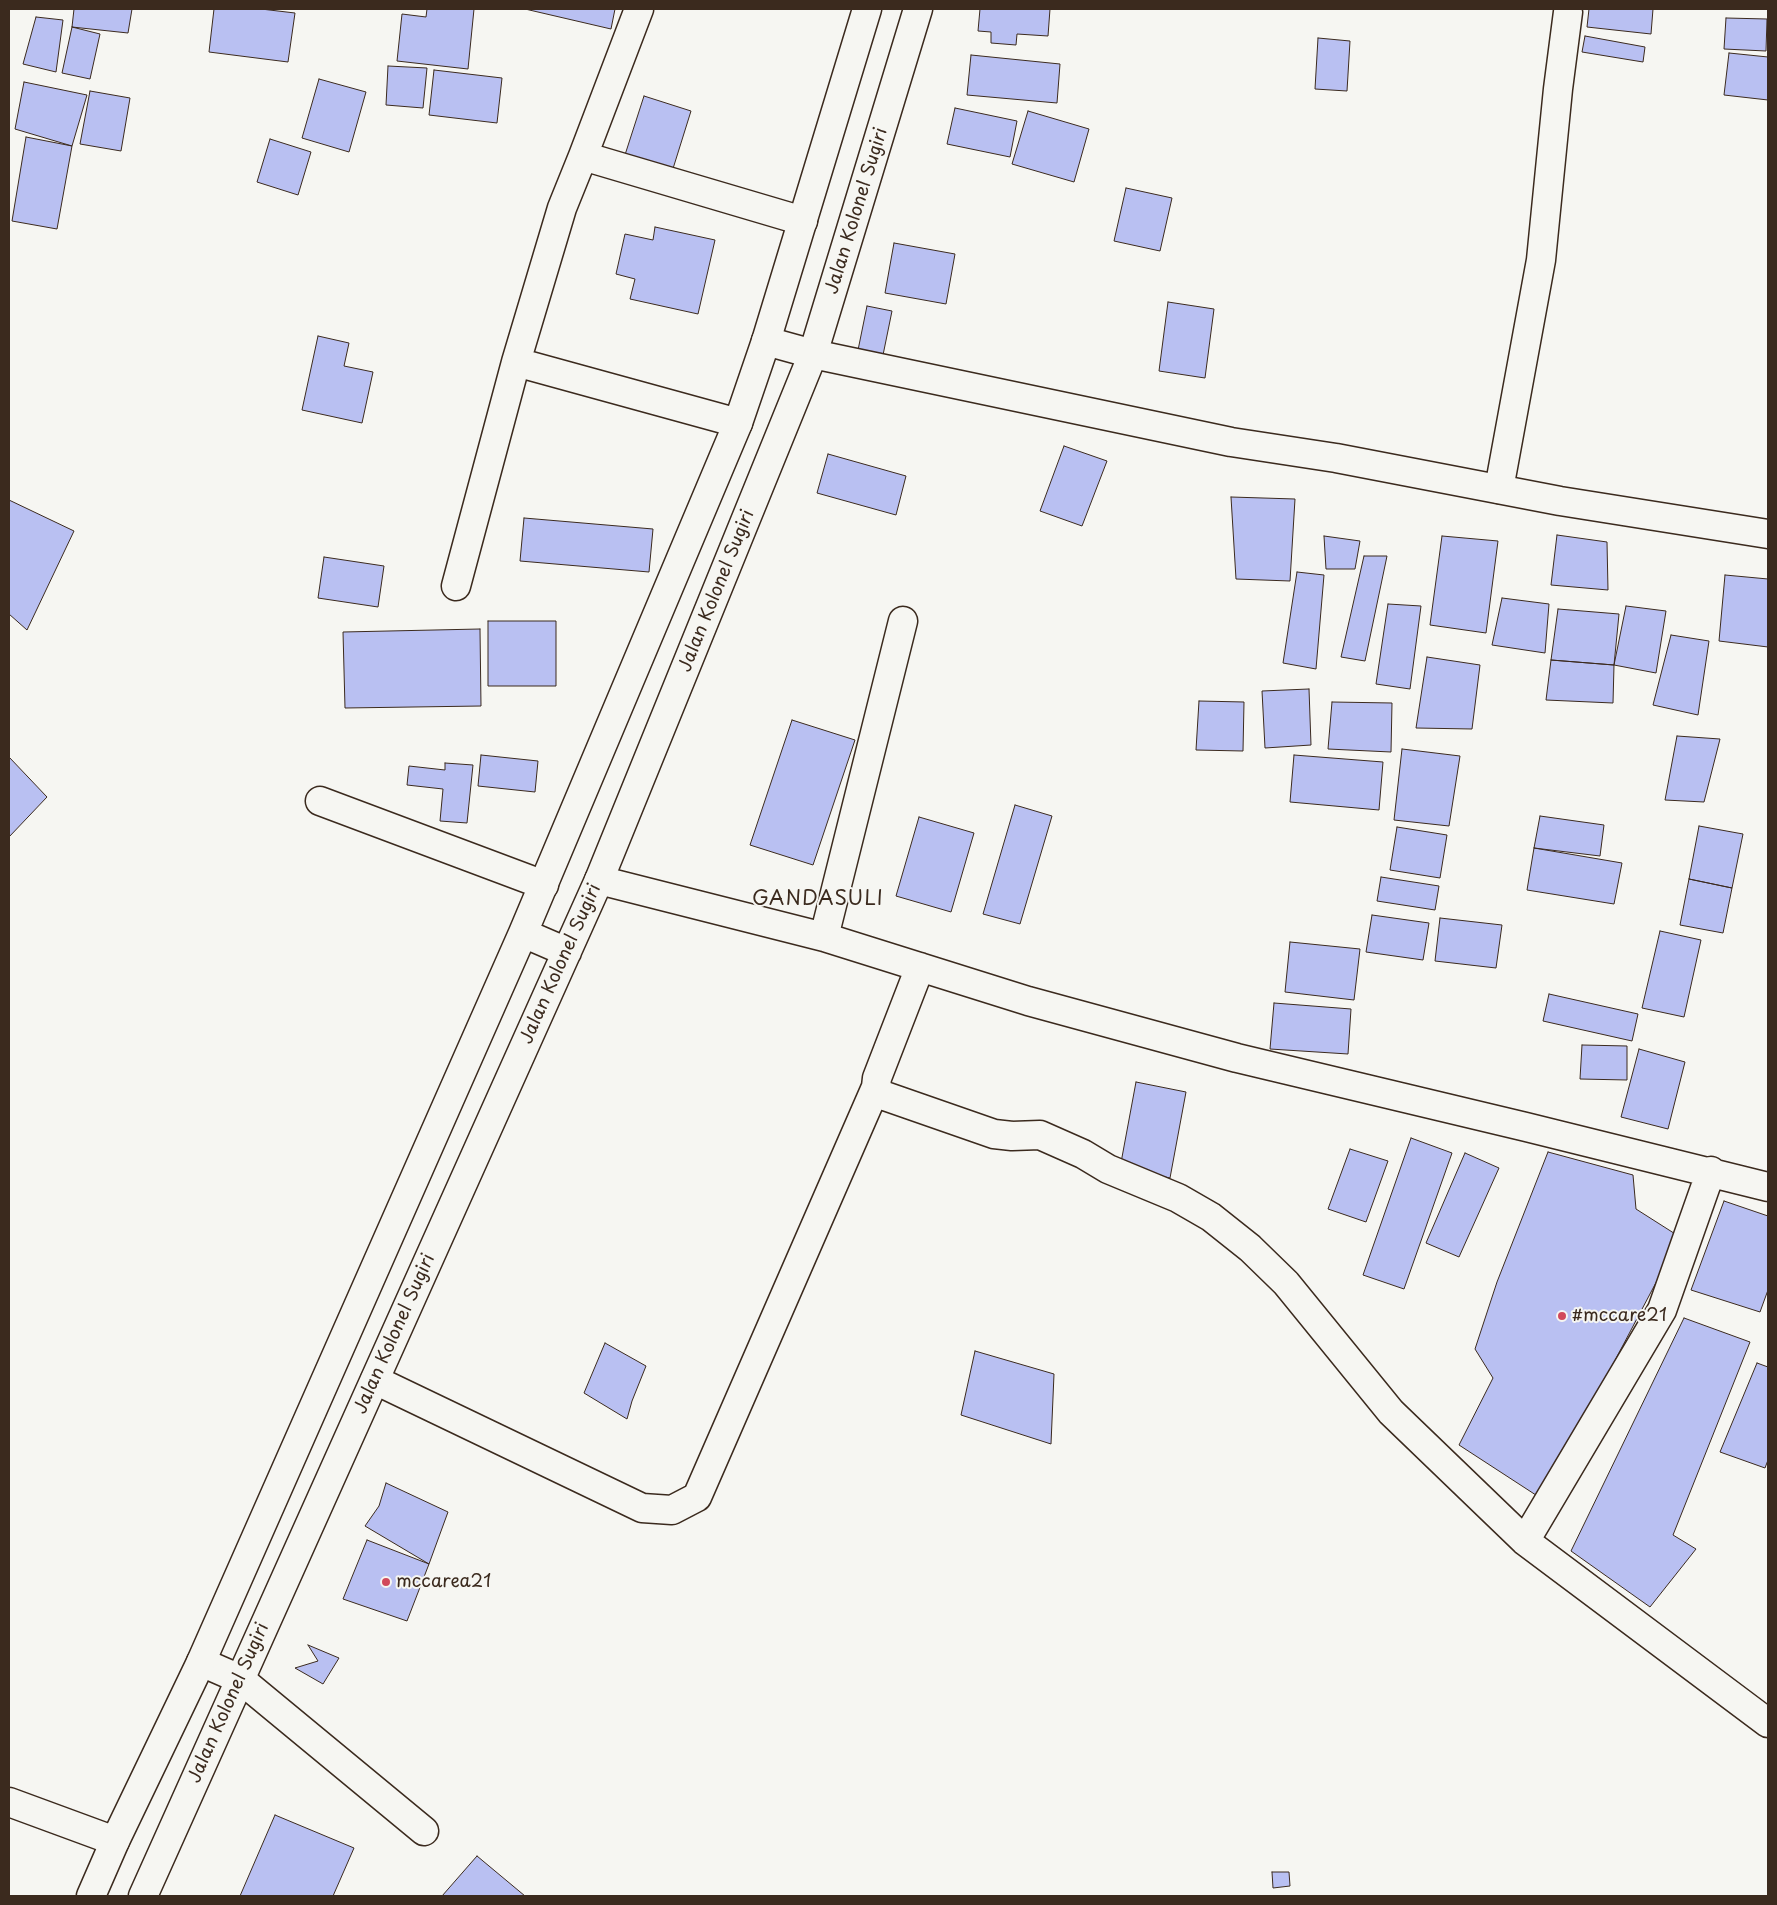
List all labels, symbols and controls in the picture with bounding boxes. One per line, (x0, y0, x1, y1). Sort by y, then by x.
street label: Jalan Kolonel Sugiri (821, 125, 893, 297)
street label: Jalan Kolonel Sugiri (675, 507, 759, 675)
street label: Jalan Kolonel Sugiri (516, 881, 606, 1047)
district label: GANDASULI (749, 887, 887, 911)
street label: Jalan Kolonel Sugiri (350, 1251, 440, 1417)
place label: #mccare21 (1572, 1305, 1667, 1327)
marker: #mccare21 (1556, 1310, 1568, 1322)
place label: mccarea21 (396, 1571, 491, 1593)
marker: mccarea21 (380, 1576, 392, 1588)
street label: Jalan Kolonel Sugiri (184, 1620, 274, 1786)

